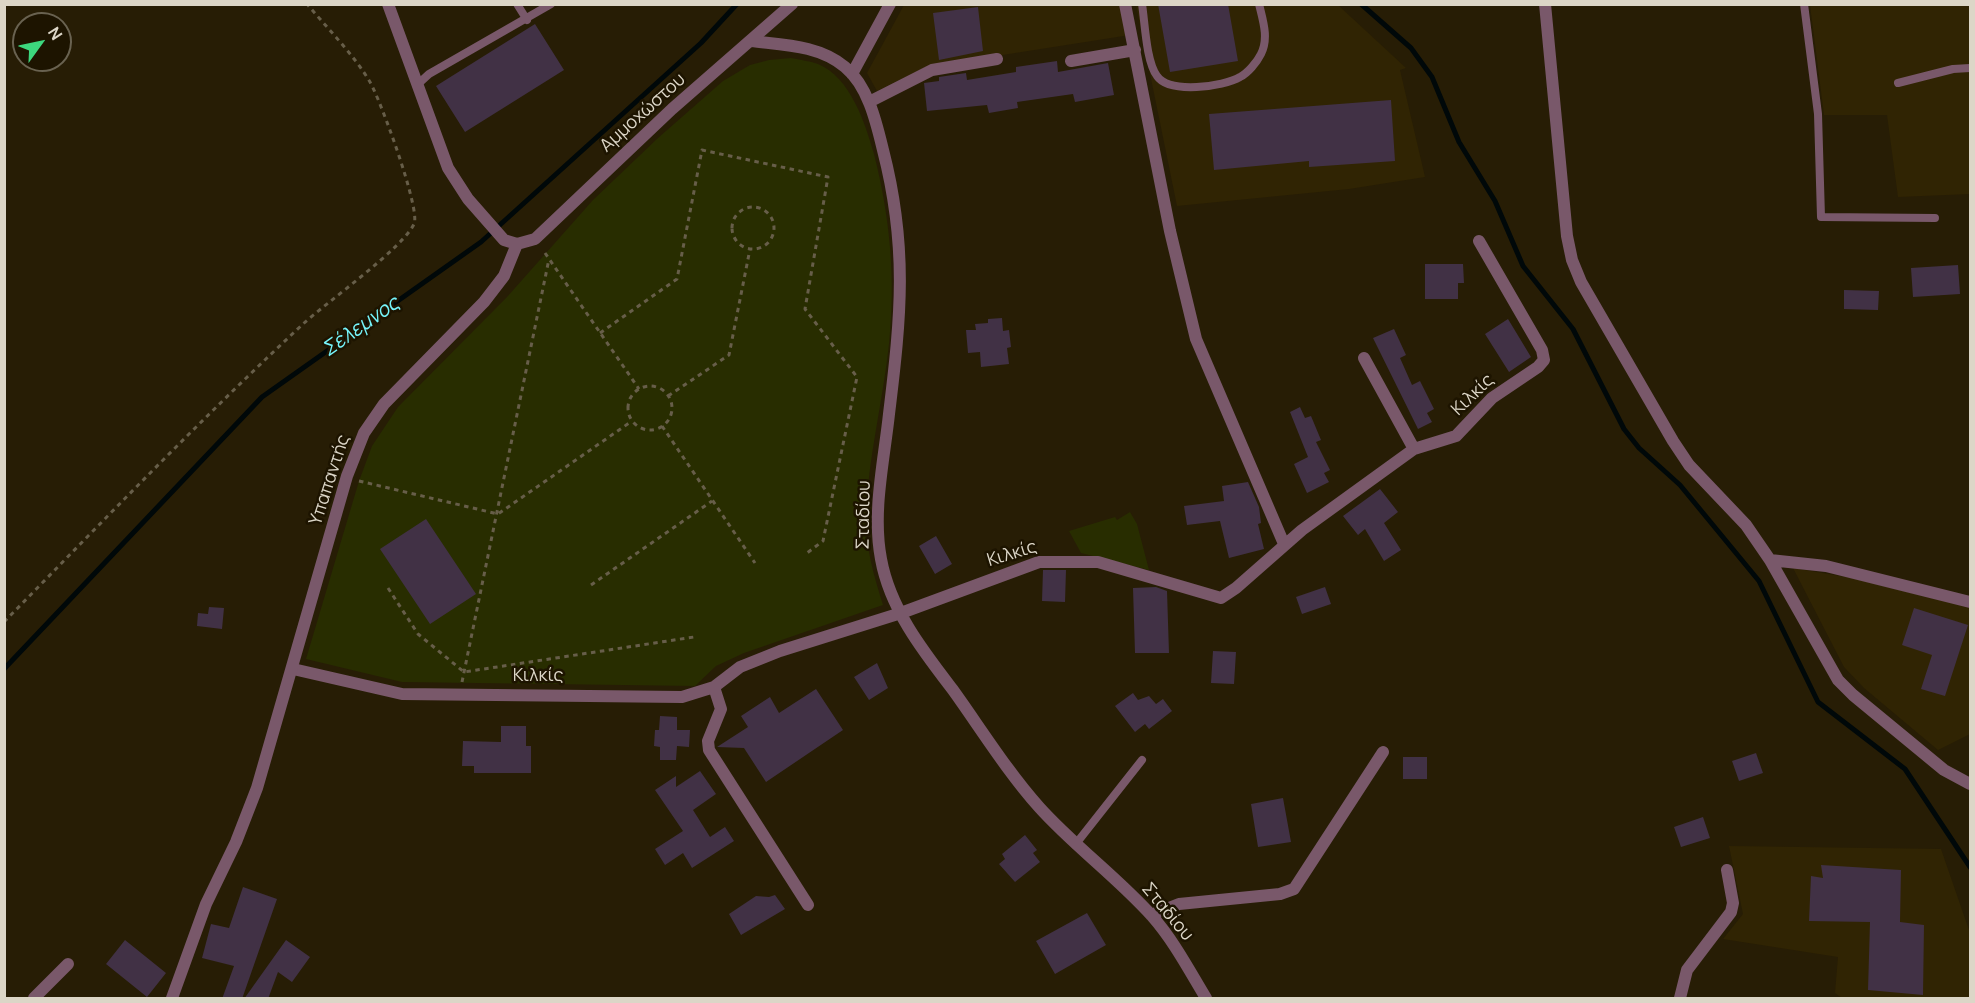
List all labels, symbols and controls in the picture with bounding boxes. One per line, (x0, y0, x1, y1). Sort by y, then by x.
north arrow (12, 12, 72, 72)
text: N (43, 22, 68, 44)
street label: Αμμοχώστου (596, 69, 690, 157)
water label: Σέλεμνος (318, 292, 404, 362)
street label: Κιλκίς (1447, 370, 1499, 420)
street label: Υπαπαντής (305, 432, 355, 528)
street label: Σταδίου (853, 480, 875, 550)
street label: Κιλκίς (985, 536, 1039, 572)
street label: Κιλκίς (513, 665, 563, 687)
street label: Σταδίου (1136, 879, 1198, 945)

